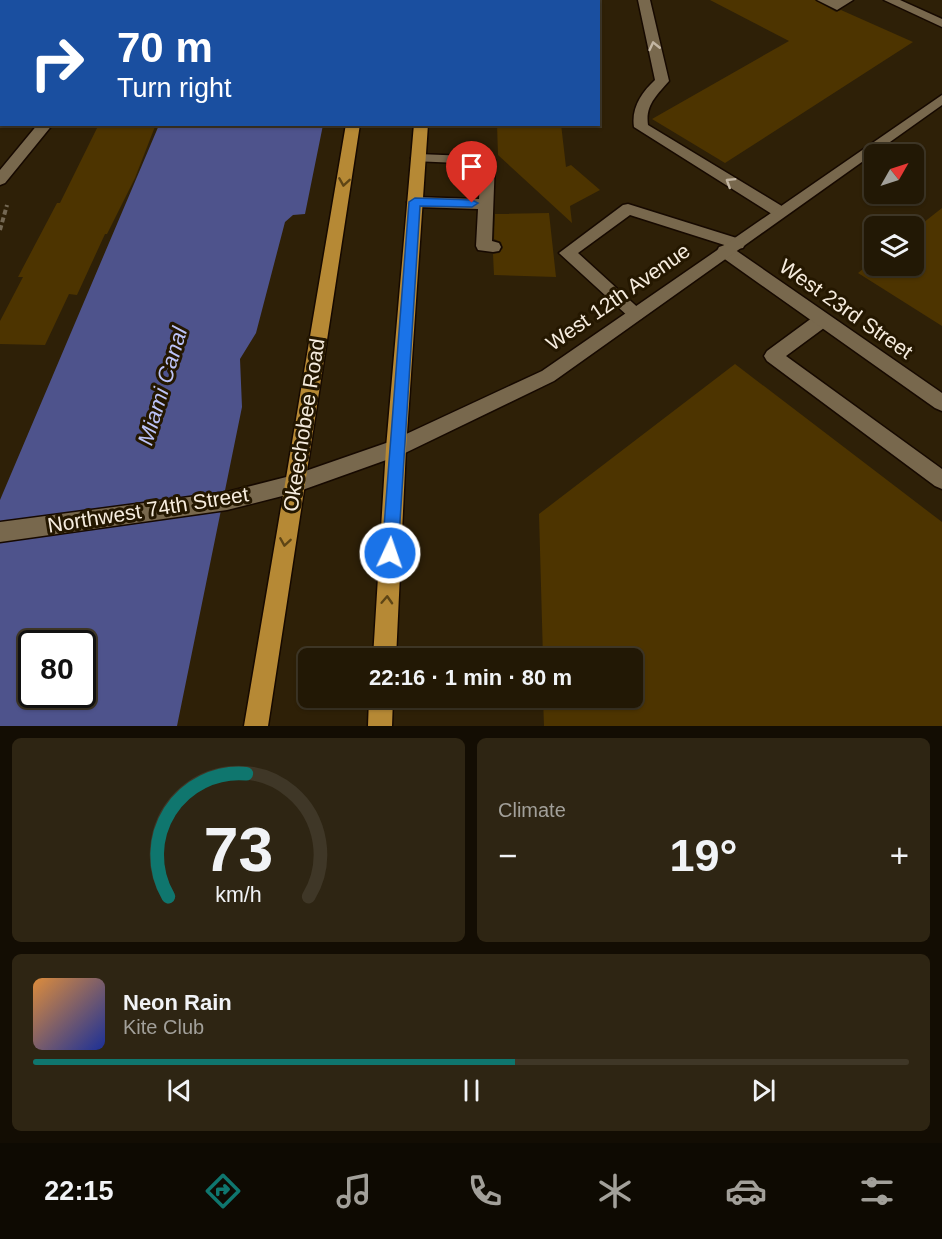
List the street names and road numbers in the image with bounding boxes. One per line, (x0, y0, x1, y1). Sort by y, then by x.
street label: West 12th Avenue (542, 239, 694, 355)
street label: West 23rd Street (775, 254, 917, 363)
street label: Okeechobee Road (278, 337, 329, 513)
street label: Northwest 74th Street (46, 482, 250, 537)

